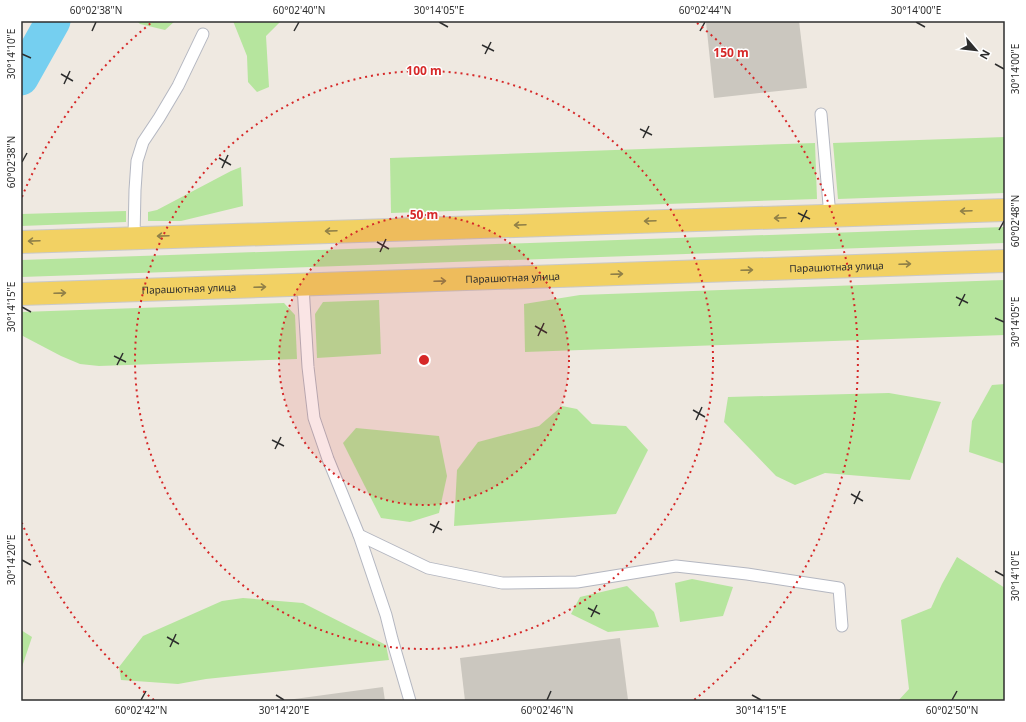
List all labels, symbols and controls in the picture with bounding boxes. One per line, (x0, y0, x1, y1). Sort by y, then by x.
text: 60°02'38"N (70, 3, 122, 17)
text: 60°02'40"N (273, 3, 325, 17)
text: 30°14'05"E (414, 3, 464, 17)
text: 60°02'44"N (679, 3, 731, 17)
text: 30°14'00"E (891, 3, 941, 17)
text: 30°14'10"E (4, 29, 18, 79)
north arrow (956, 30, 996, 70)
text: 150 m (713, 44, 749, 61)
text: 30°14'00"E (1008, 44, 1022, 94)
text: N (977, 47, 994, 62)
text: 100 m (406, 62, 442, 79)
text: 60°02'38"N (4, 136, 18, 188)
text: 60°02'48"N (1008, 195, 1022, 247)
text: 50 m (410, 206, 438, 223)
one-way arrow (960, 207, 973, 215)
one-way arrow (774, 214, 787, 221)
one-way arrow (644, 218, 657, 225)
one-way arrow (514, 222, 527, 229)
one-way arrow (325, 227, 338, 235)
one-way arrow (157, 233, 170, 240)
one-way arrow (28, 237, 41, 245)
street label: Парашютная улица (789, 258, 884, 275)
one-way arrow (898, 261, 911, 268)
one-way arrow (740, 266, 753, 274)
street label: Парашютная улица (465, 269, 560, 286)
one-way arrow (610, 271, 623, 278)
one-way arrow (433, 277, 446, 285)
street label: Парашютная улица (141, 280, 236, 297)
text: 30°14'15"E (4, 282, 18, 332)
one-way arrow (253, 283, 266, 291)
one-way arrow (53, 289, 66, 297)
text: 30°14'05"E (1008, 297, 1022, 347)
centre of rings (417, 353, 431, 367)
text: 30°14'20"E (4, 535, 18, 585)
text: 30°14'10"E (1008, 551, 1022, 601)
text: 60°02'42"N (115, 703, 167, 717)
text: 30°14'20"E (259, 703, 309, 717)
text: 60°02'46"N (521, 703, 573, 717)
text: 30°14'15"E (736, 703, 786, 717)
text: 60°02'50"N (926, 703, 978, 717)

